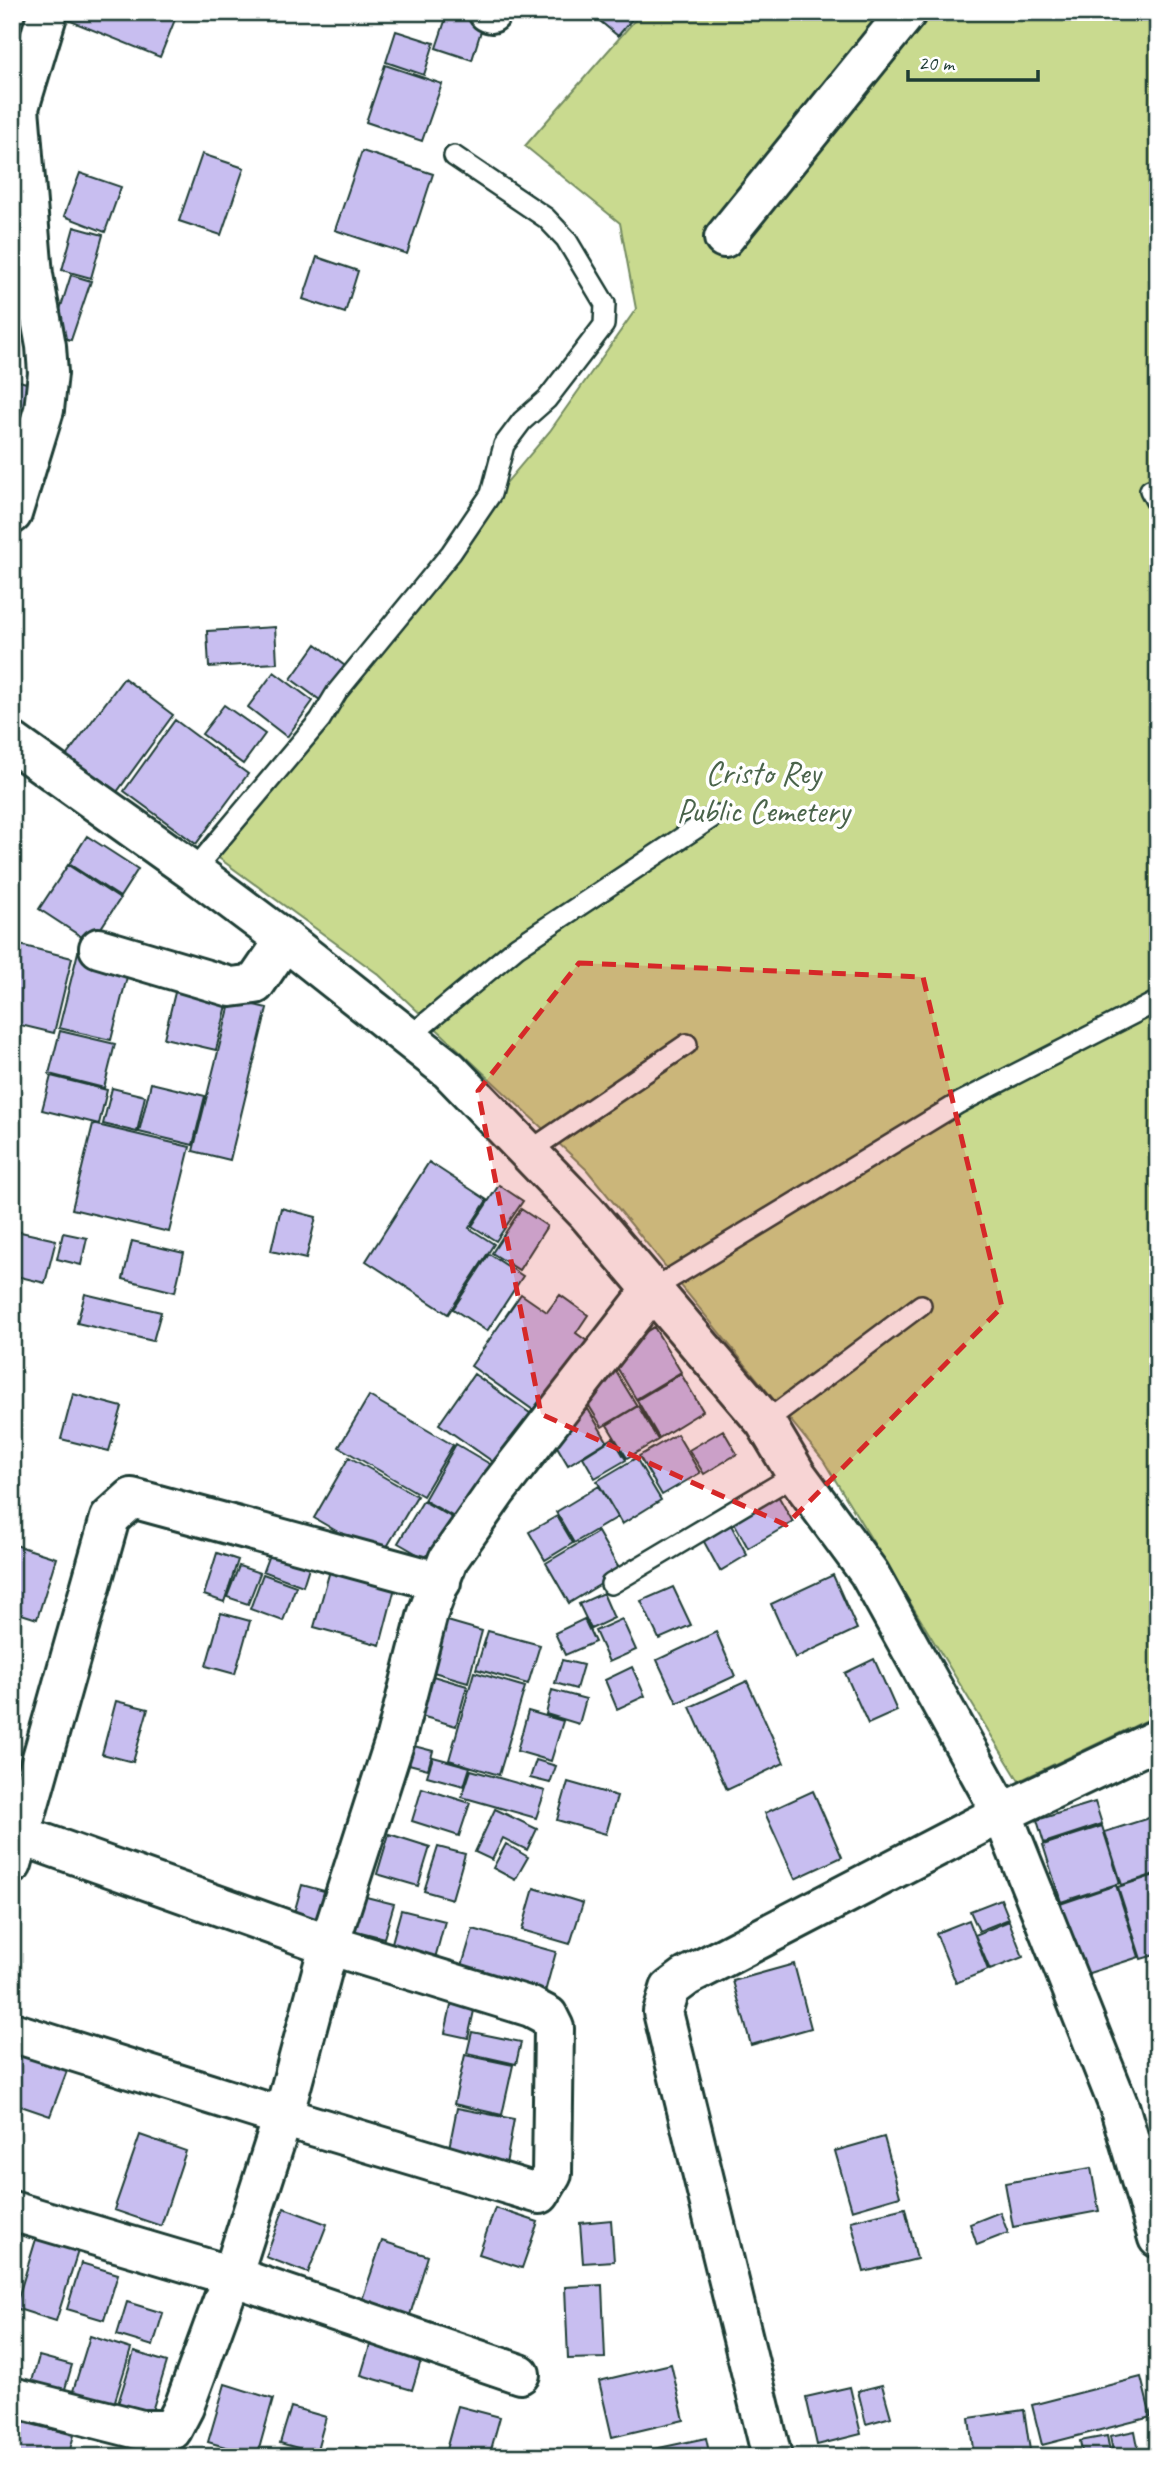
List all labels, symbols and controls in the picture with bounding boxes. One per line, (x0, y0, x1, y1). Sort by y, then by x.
scale bar (908, 38, 1037, 82)
text: 20 m (918, 50, 956, 76)
park label: Cristo Rey Public Cemetery (677, 752, 852, 832)

